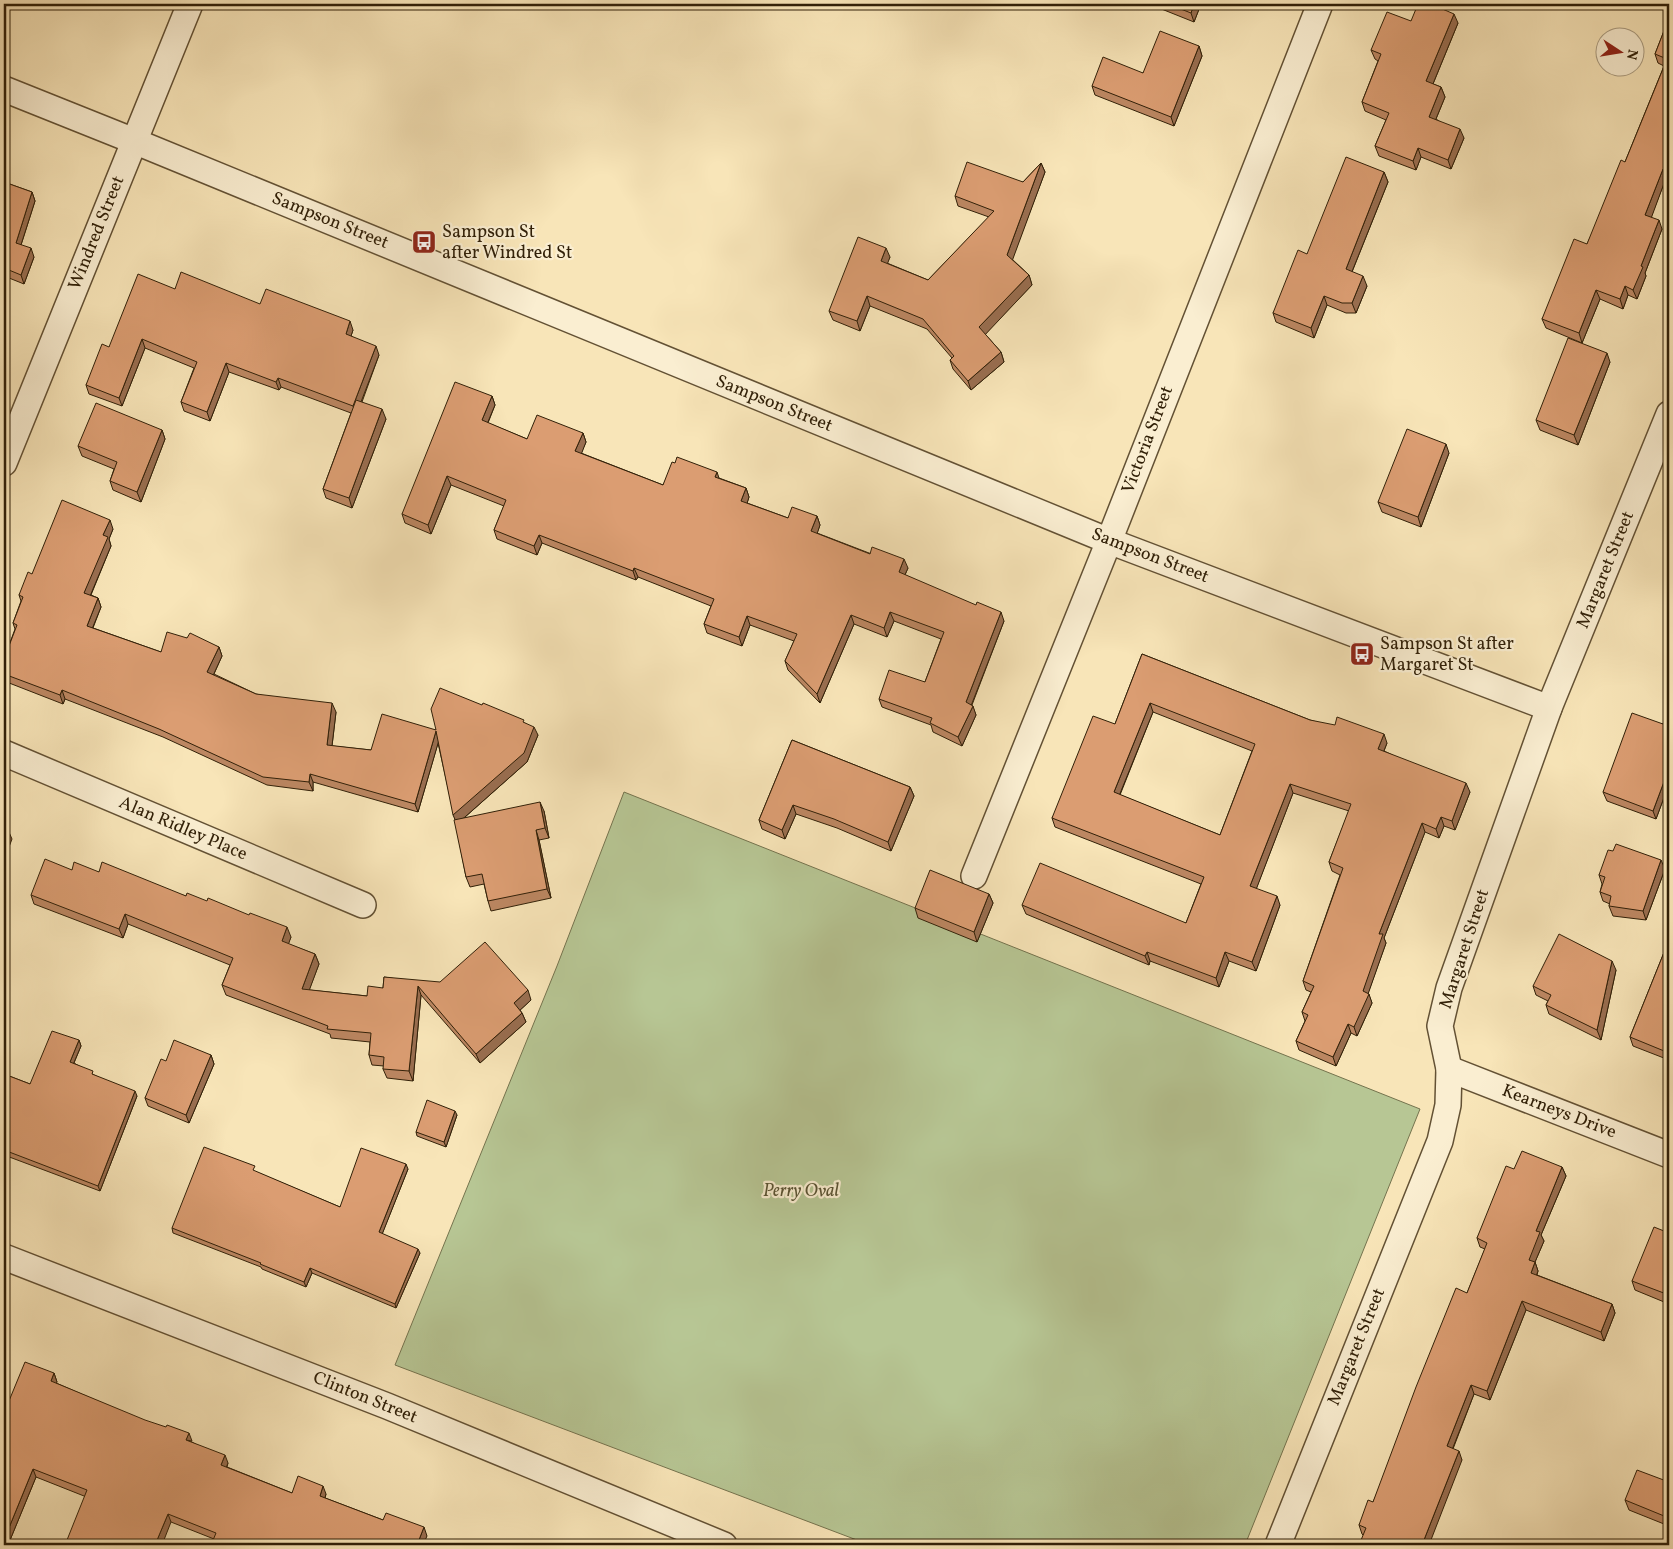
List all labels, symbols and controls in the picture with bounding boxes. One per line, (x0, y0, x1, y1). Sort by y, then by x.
north arrow (1596, 28, 1646, 78)
text: N (1621, 47, 1642, 61)
street label: Windred Street (63, 172, 131, 294)
street label: Sampson Street (268, 186, 392, 256)
place label: Sampson St after Windred St (442, 220, 572, 266)
bus stop icon: Sampson St after Windred St (411, 229, 437, 255)
street label: Sampson Street (712, 369, 836, 439)
street label: Victoria Street (1116, 383, 1180, 497)
street label: Margaret Street (1571, 508, 1641, 632)
street label: Sampson Street (1088, 522, 1212, 590)
place label: Sampson St after Margaret St (1380, 632, 1514, 678)
bus stop icon: Sampson St after Margaret St (1349, 641, 1375, 667)
street label: Alan Ridley Place (115, 791, 251, 867)
street label: Margaret Street (1434, 886, 1496, 1012)
street label: Kearneys Drive (1498, 1079, 1620, 1145)
park label: Perry Oval (763, 1179, 840, 1204)
street label: Margaret Street (1322, 1285, 1392, 1409)
street label: Clinton Street (309, 1366, 421, 1430)

